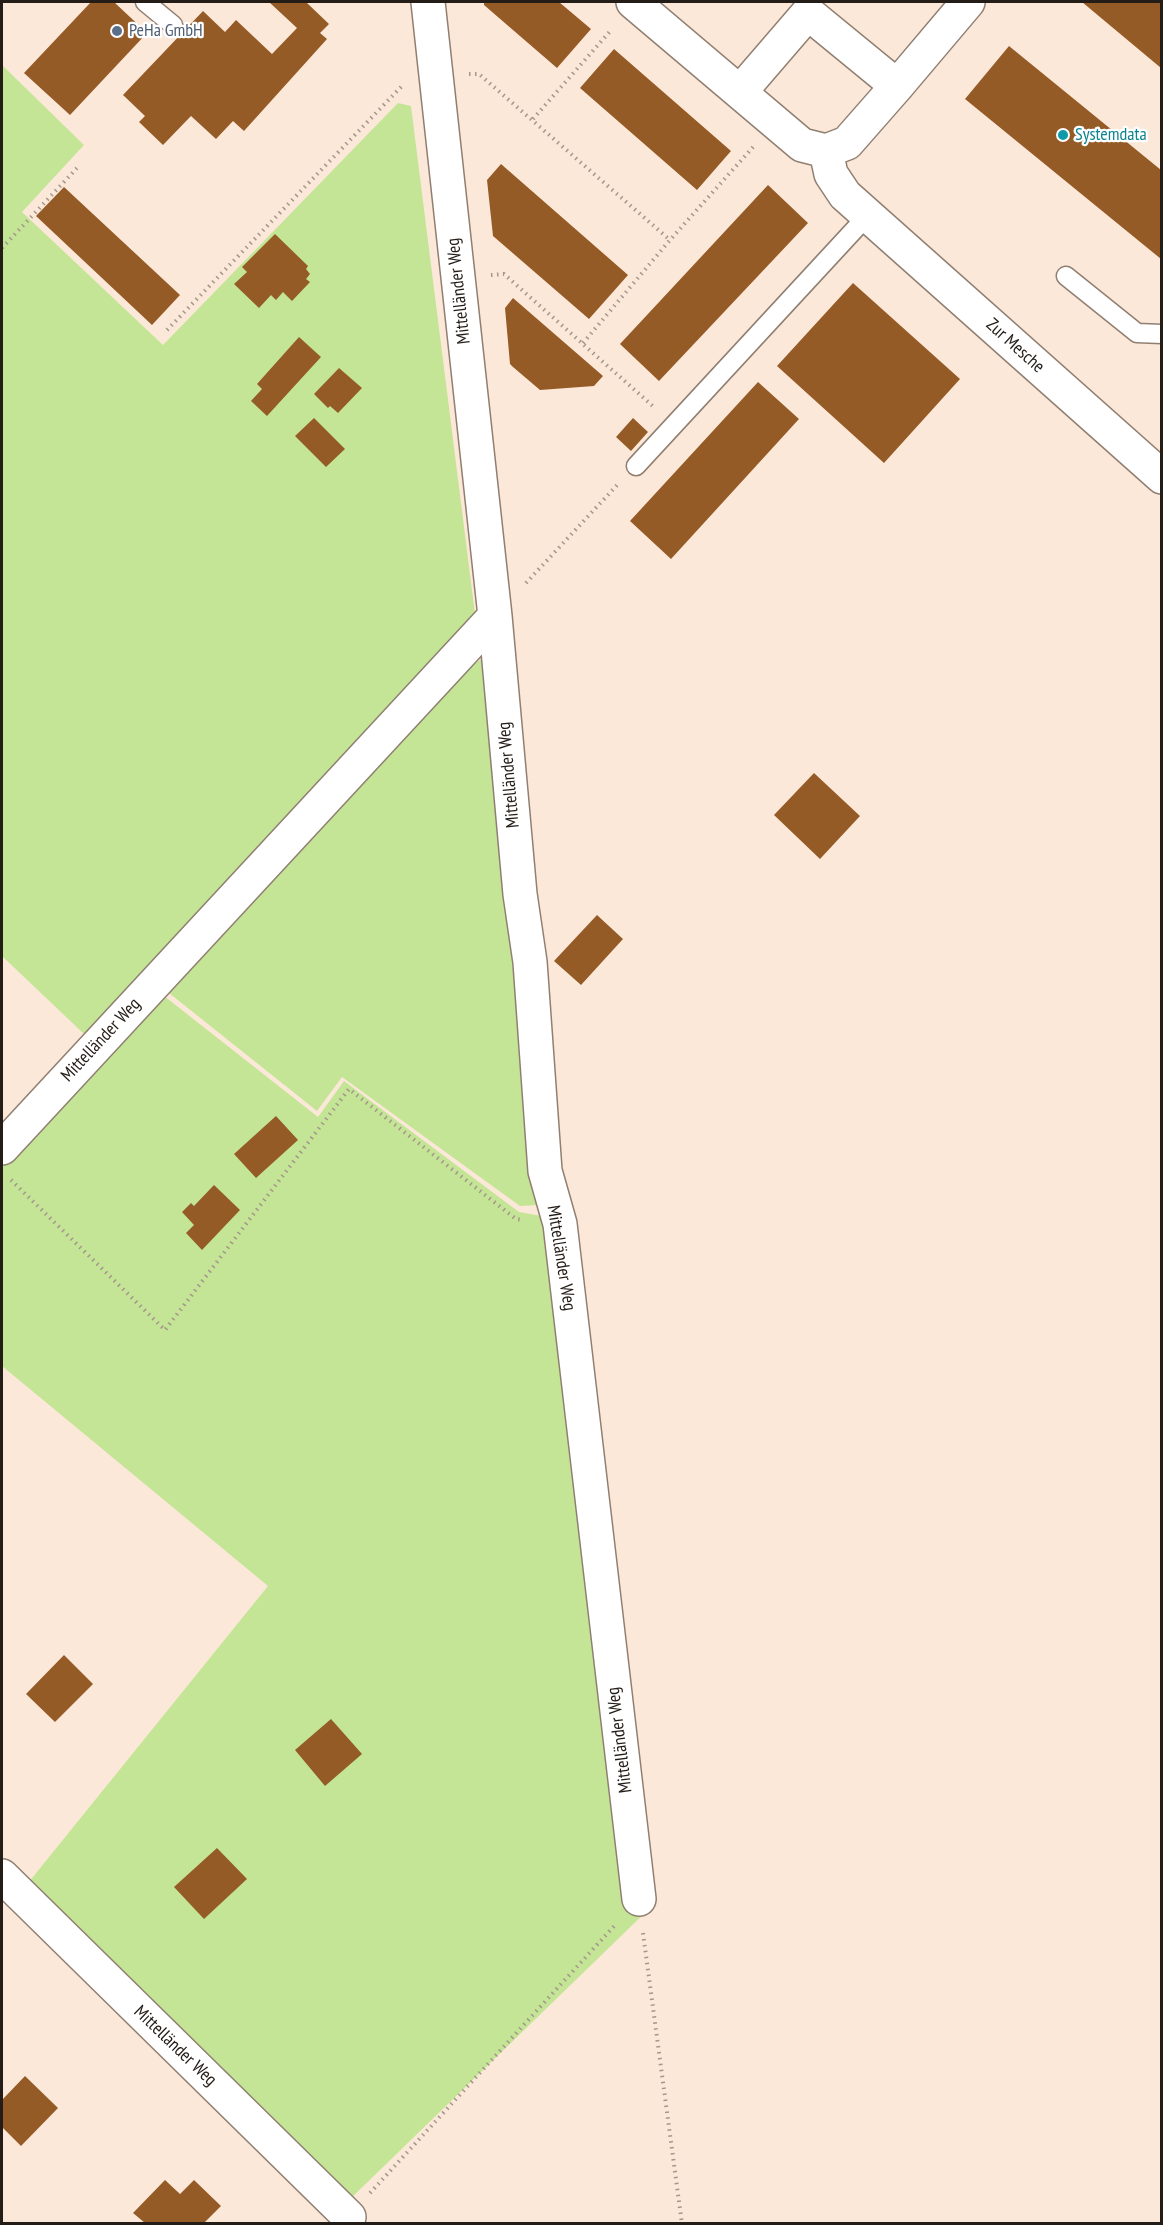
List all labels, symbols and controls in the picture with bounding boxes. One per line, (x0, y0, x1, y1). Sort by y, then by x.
place label: PeHa GmbH (129, 20, 203, 42)
marker: PeHa GmbH (110, 24, 124, 38)
place label: Systemdata (1075, 124, 1147, 146)
marker: Systemdata (1056, 128, 1070, 142)
street label: Mittelländer Weg (443, 237, 475, 345)
street label: Zur Mesche (981, 314, 1049, 378)
street label: Mittelländer Weg (494, 721, 524, 829)
street label: Mittelländer Weg (57, 994, 145, 1086)
street label: Mittelländer Weg (542, 1204, 580, 1312)
street label: Mittelländer Weg (603, 1686, 637, 1794)
street label: Mittelländer Weg (129, 2001, 221, 2091)

